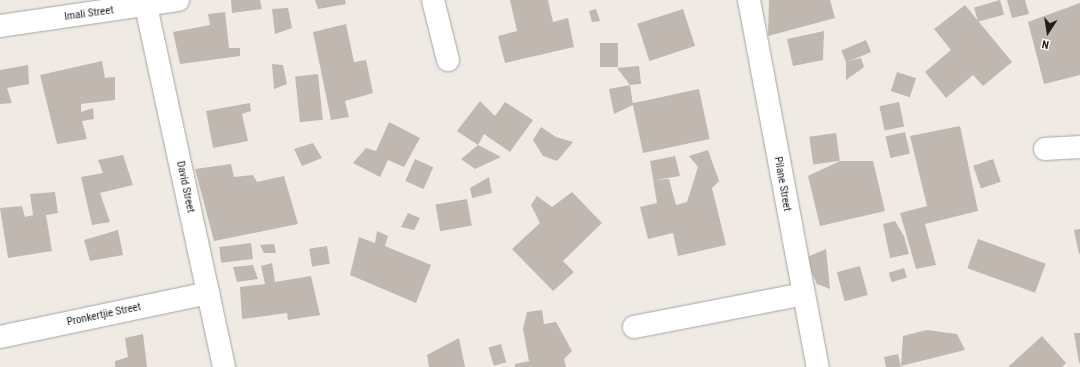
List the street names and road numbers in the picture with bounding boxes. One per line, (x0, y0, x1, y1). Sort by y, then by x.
street label: Imali Street (63, 4, 115, 24)
street label: Pilane Street (771, 156, 793, 212)
street label: David Street (173, 160, 197, 214)
street label: Pronkertjie Street (66, 301, 142, 329)

